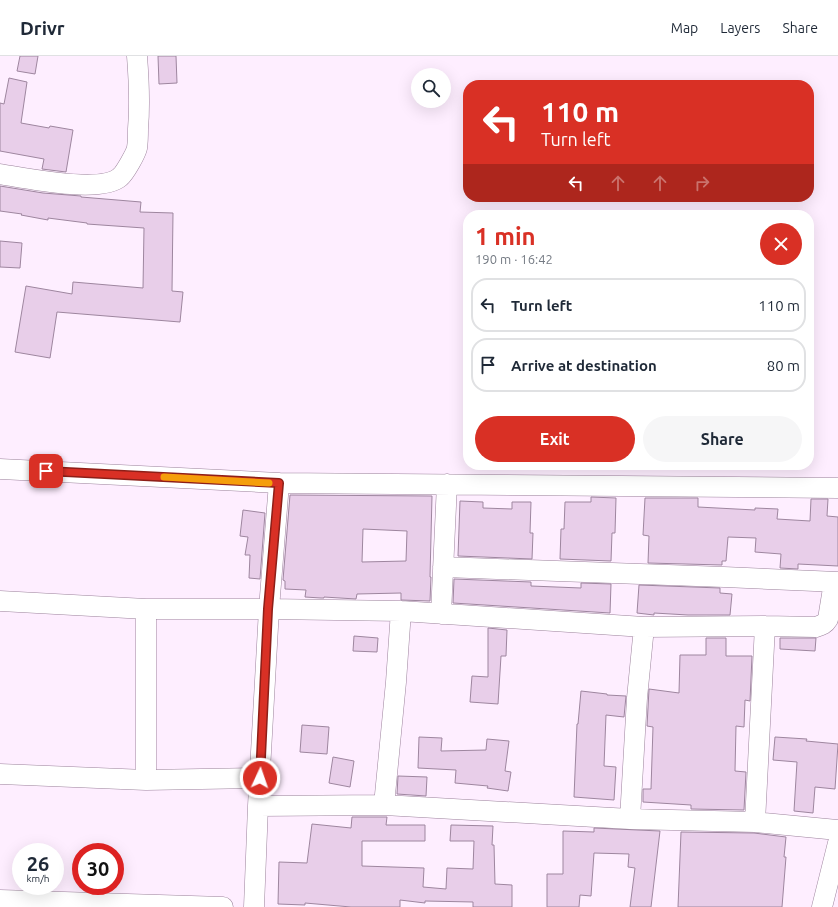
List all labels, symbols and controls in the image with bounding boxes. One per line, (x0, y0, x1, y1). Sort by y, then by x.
text: Drivr (20, 17, 65, 39)
text: Map (671, 20, 698, 36)
text: Layers (720, 20, 760, 36)
text: Share (782, 20, 818, 36)
map controls (411, 68, 451, 108)
button: search (411, 68, 451, 108)
icon: left (475, 96, 527, 148)
text: 110 m (541, 96, 619, 127)
text: Turn left (541, 129, 611, 149)
icon: left (565, 172, 587, 194)
icon: ahead (607, 172, 629, 194)
icon: ahead (649, 172, 671, 194)
icon: right (691, 172, 713, 194)
text: 1 min (475, 223, 536, 250)
button: close (760, 223, 802, 265)
text: 190 m · 16:42 (475, 252, 553, 266)
icon: left (477, 294, 499, 316)
text: Turn left (511, 297, 572, 314)
text: 110 m (758, 297, 800, 314)
icon: arrive (477, 354, 499, 376)
text: Arrive at destination (511, 357, 657, 374)
text: 80 m (767, 357, 800, 374)
button: Exit (475, 416, 635, 462)
button: Share (643, 416, 802, 462)
pin (29, 454, 63, 488)
icon: arrive (35, 460, 57, 482)
position arrow (239, 757, 281, 799)
speed limit sign: 30 (72, 843, 124, 895)
text: 26 (27, 852, 49, 875)
text: km/h (26, 873, 50, 884)

